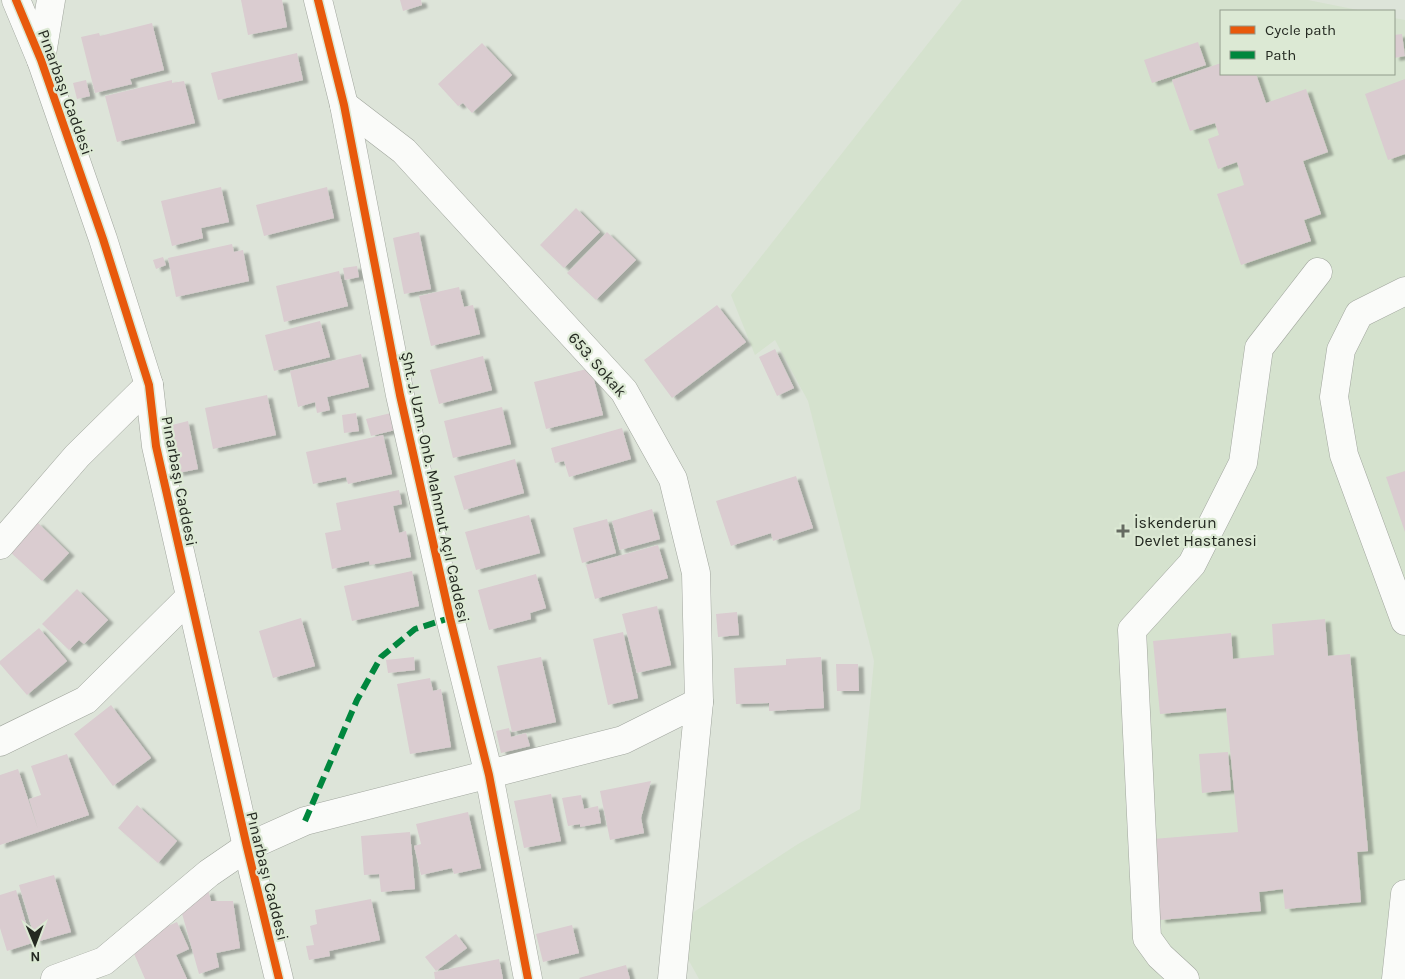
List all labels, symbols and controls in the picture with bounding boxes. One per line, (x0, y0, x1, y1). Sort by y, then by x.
legend (1220, 10, 1395, 75)
text: Cycle path (1265, 21, 1336, 39)
street label: Pınarbaşı Caddesi (34, 27, 97, 157)
text: Path (1265, 46, 1296, 64)
street label: 653. Sokak (564, 328, 631, 401)
street label: Şht. J. Uzm. Onb. Mahmut Açıl Caddesi (397, 350, 474, 624)
street label: Pınarbaşı Caddesi (158, 414, 201, 548)
place label: İskenderun Devlet Hastanesi (1134, 513, 1257, 550)
marker: İskenderun Devlet Hastanesi (1116, 524, 1130, 538)
street label: Pınarbaşı Caddesi (242, 810, 293, 943)
north arrow (10, 919, 60, 969)
text: N (30, 948, 40, 965)

